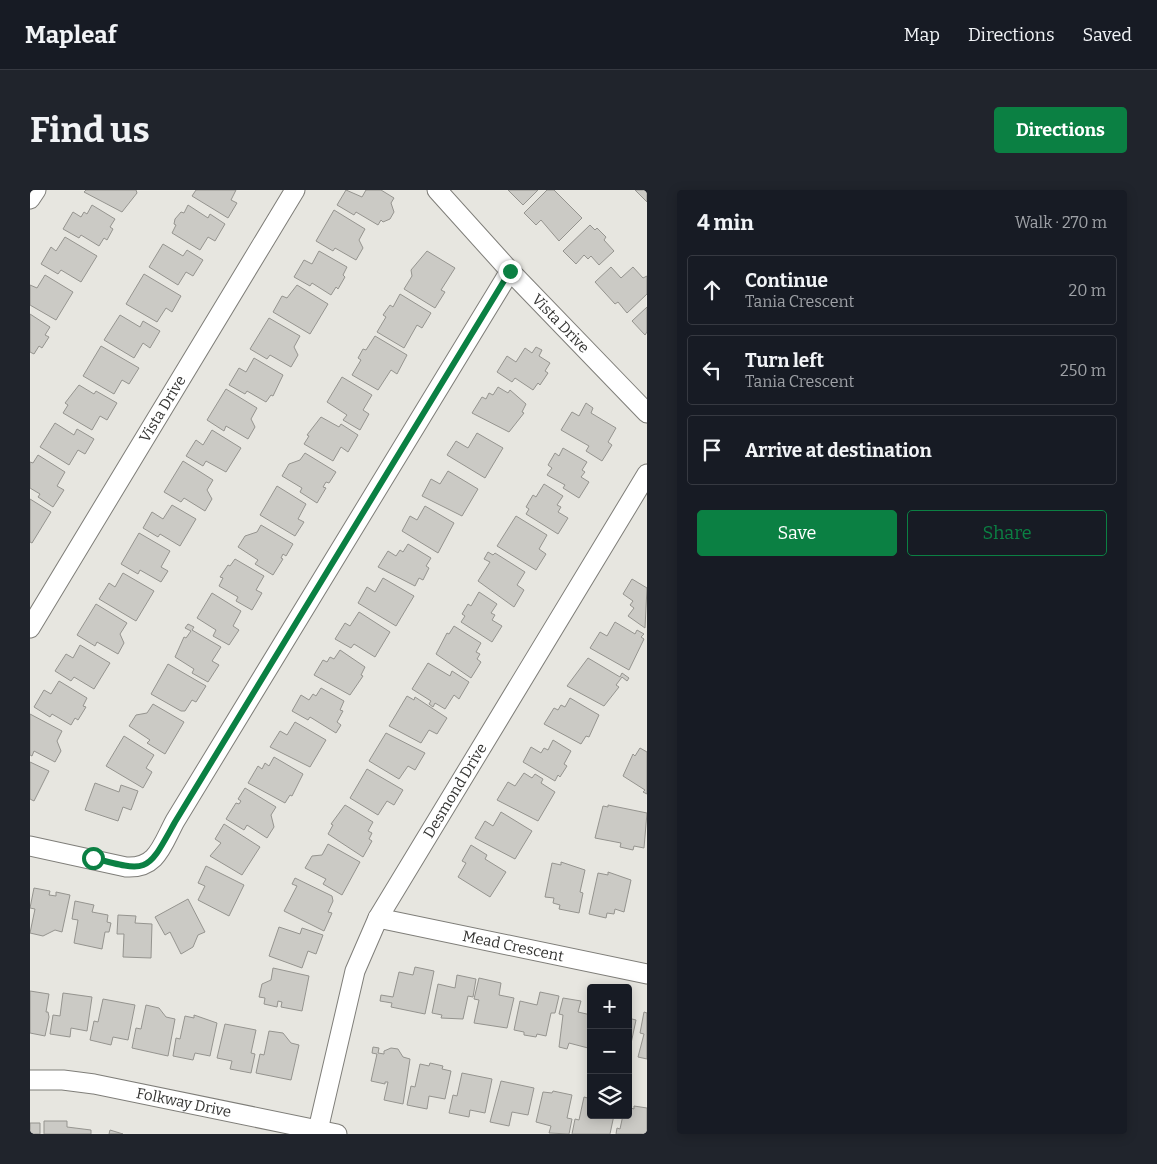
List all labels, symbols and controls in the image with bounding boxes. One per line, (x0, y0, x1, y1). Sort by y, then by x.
text: Mapleaf (25, 21, 117, 49)
text: Map (904, 24, 940, 46)
text: Directions (968, 24, 1055, 46)
text: Saved (1083, 24, 1132, 46)
button: Directions (994, 107, 1127, 153)
text: Find us (30, 109, 150, 151)
text: 4 min (697, 210, 754, 236)
text: Walk · 270 m (1015, 213, 1107, 232)
route end (499, 260, 522, 283)
text: Continue (745, 269, 828, 292)
icon: ahead (698, 276, 726, 304)
text: 20 m (1069, 281, 1106, 300)
street label: Vista Drive (528, 290, 593, 357)
text: Tania Crescent (745, 292, 854, 311)
text: Turn left (745, 349, 824, 372)
icon: left (698, 356, 726, 384)
text: 250 m (1060, 361, 1106, 380)
street label: Vista Drive (135, 372, 190, 446)
text: Tania Crescent (745, 372, 854, 391)
icon: arrive (698, 436, 726, 464)
text: Arrive at destination (745, 439, 932, 462)
button: Save (697, 510, 897, 556)
button: Share (907, 510, 1107, 556)
street label: Desmond Drive (420, 740, 491, 841)
route start (82, 847, 105, 870)
street label: Mead Crescent (461, 927, 566, 966)
map controls (587, 984, 632, 1119)
button: + (587, 984, 632, 1029)
button: − (587, 1029, 632, 1074)
button: layers (587, 1074, 632, 1119)
street label: Folkway Drive (135, 1084, 233, 1121)

